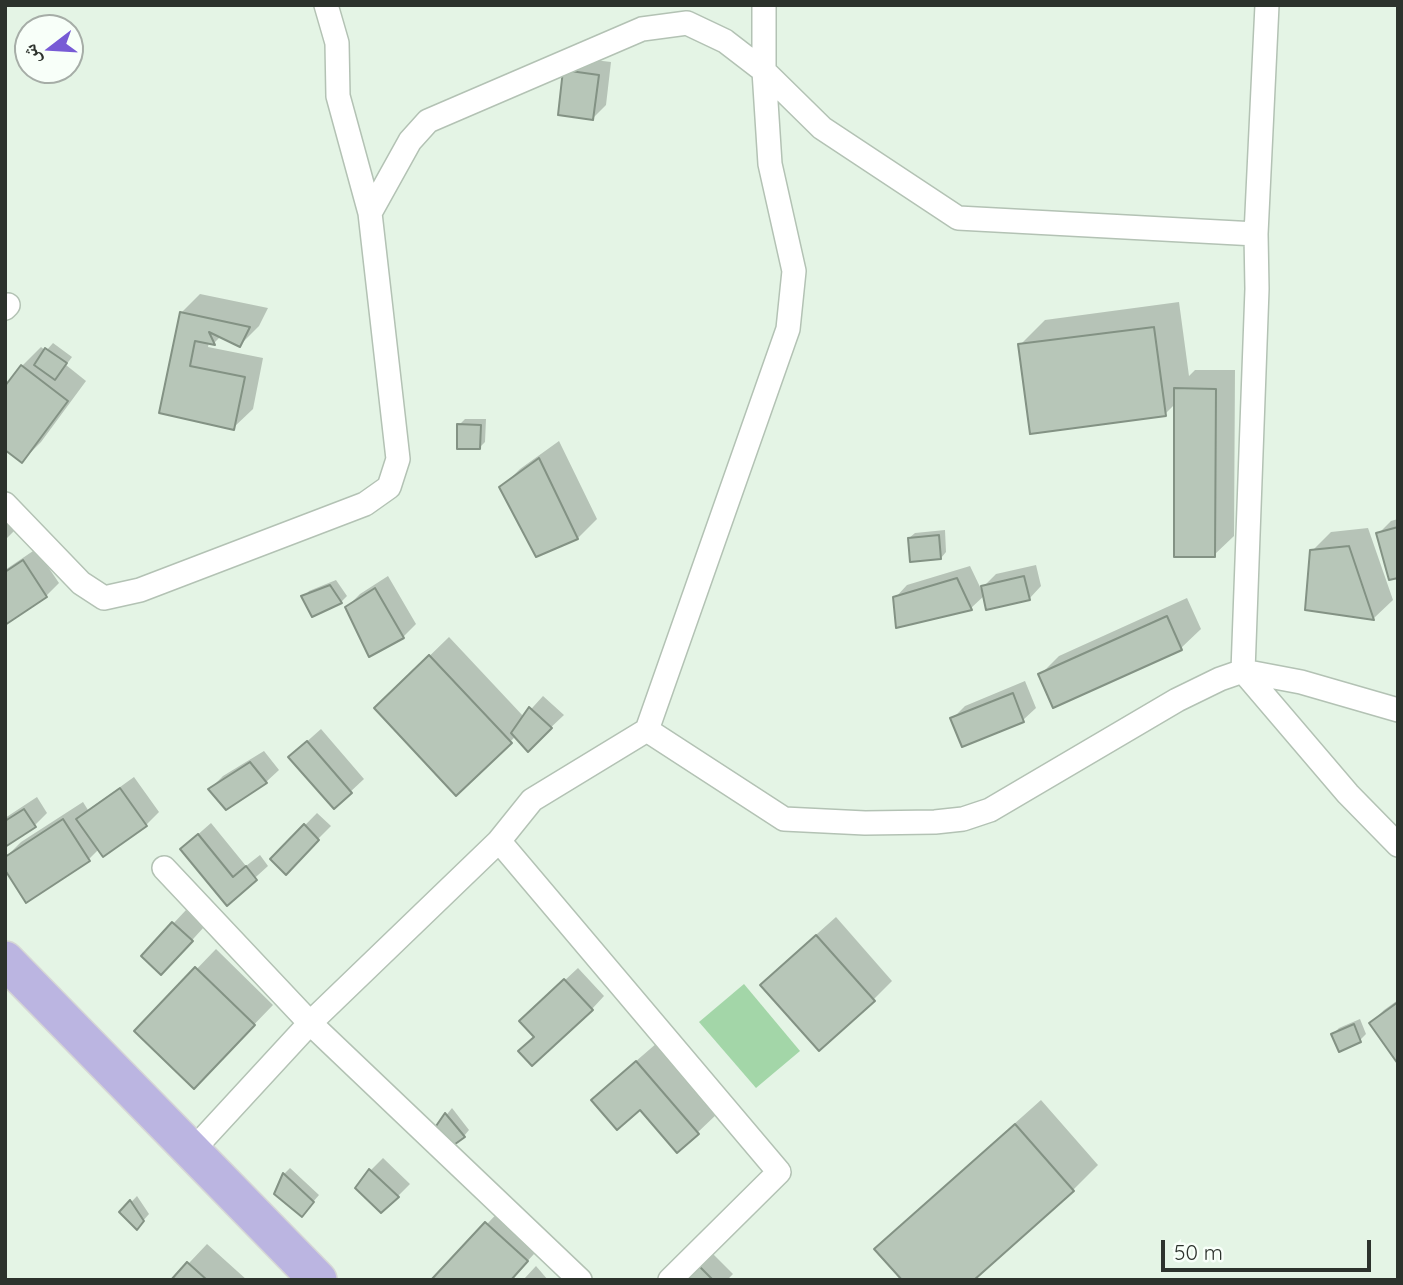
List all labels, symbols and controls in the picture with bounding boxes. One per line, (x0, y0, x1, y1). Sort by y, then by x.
north arrow (14, 14, 84, 84)
text: ش (16, 41, 45, 68)
scale bar (1165, 1226, 1375, 1270)
text: 50 m (1174, 1239, 1223, 1265)

